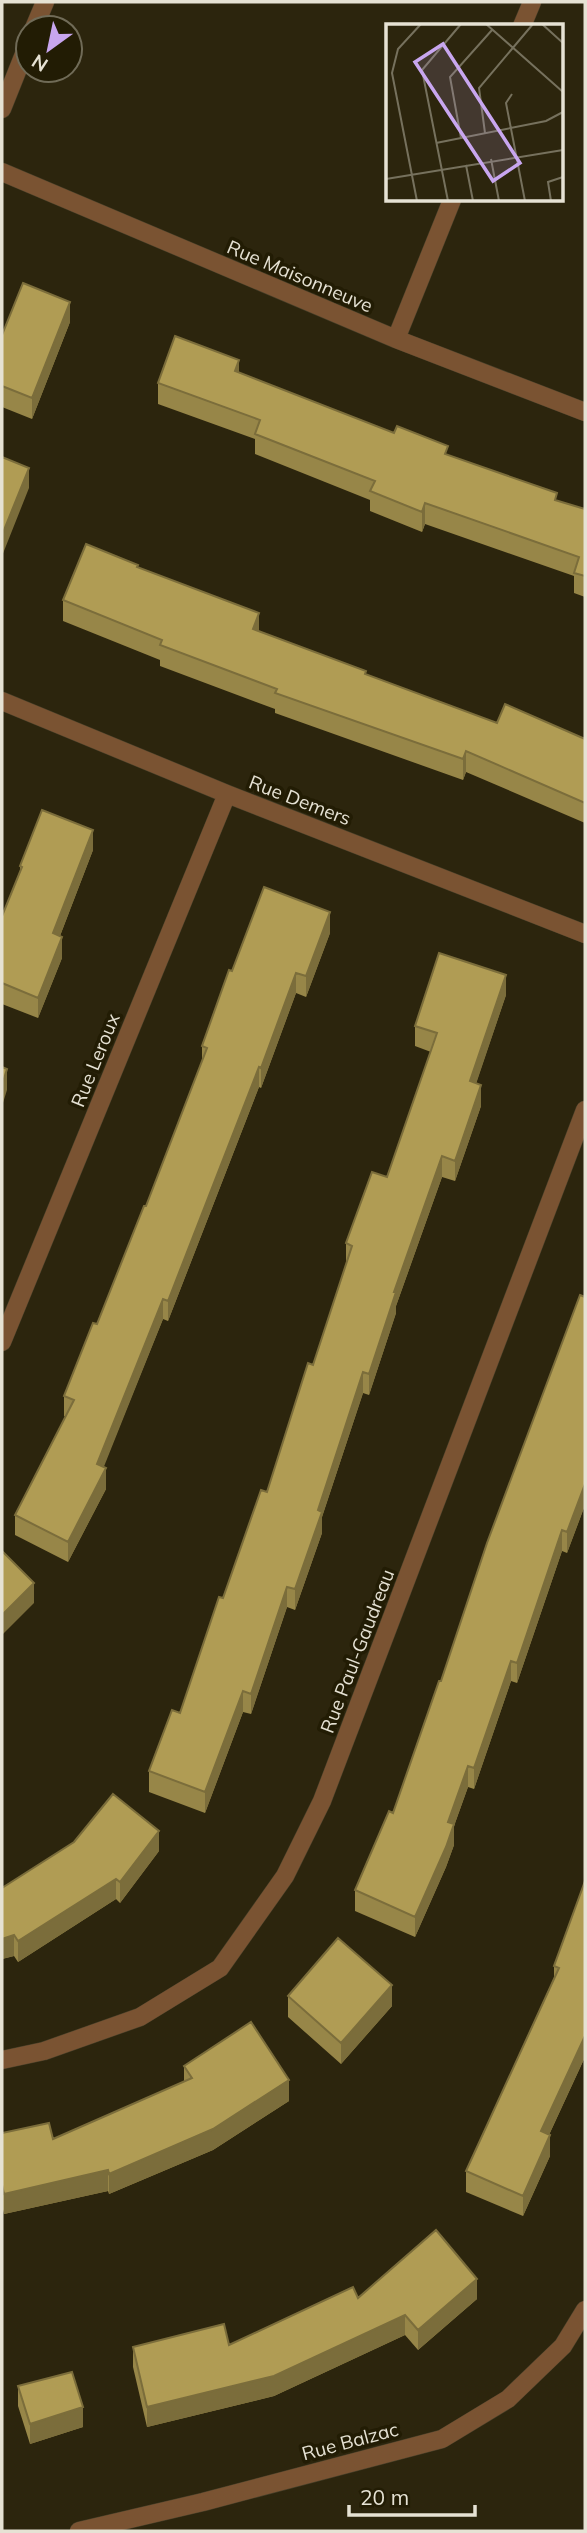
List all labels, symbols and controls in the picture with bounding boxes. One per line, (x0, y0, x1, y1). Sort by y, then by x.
north arrow (14, 14, 84, 84)
inset map (386, 24, 562, 201)
text: N (27, 49, 52, 77)
street label: Rue Maisonneuve (224, 235, 376, 317)
street label: Rue Demers (246, 770, 354, 830)
street label: Rue Leroux (65, 1010, 125, 1110)
street label: Rue Paul-Gaudreau (315, 1566, 399, 1736)
street label: Rue Balzac (299, 2417, 401, 2465)
scale bar (349, 2474, 475, 2518)
text: 20 m (360, 2484, 409, 2510)

